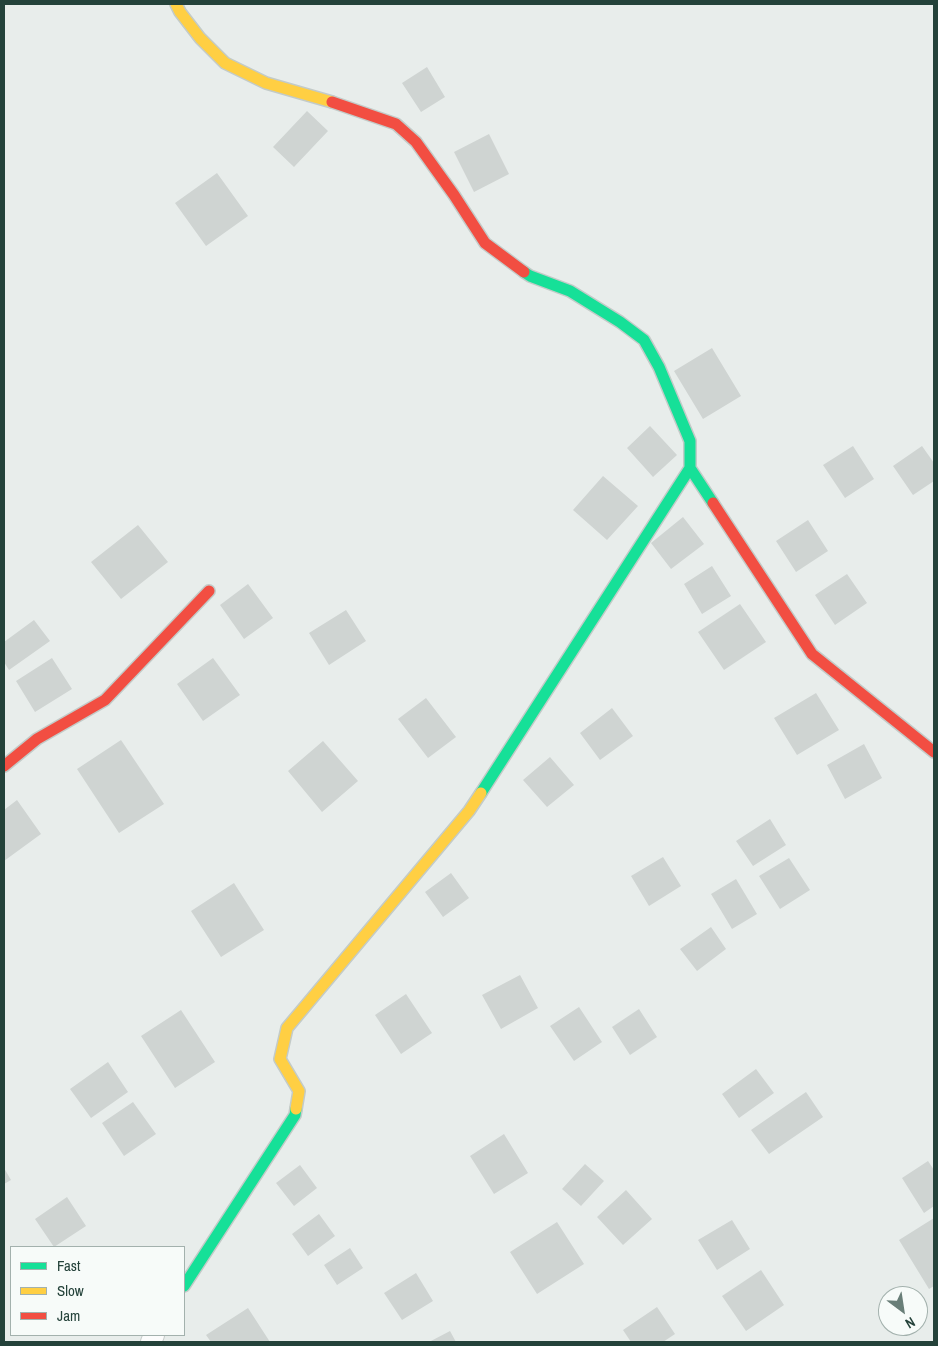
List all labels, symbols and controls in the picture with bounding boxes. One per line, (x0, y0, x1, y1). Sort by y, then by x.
legend (10, 1246, 185, 1336)
text: Fast (57, 1255, 80, 1276)
text: Slow (57, 1280, 84, 1301)
north arrow (878, 1286, 928, 1336)
text: Jam (57, 1305, 80, 1326)
text: N (902, 1313, 918, 1333)

